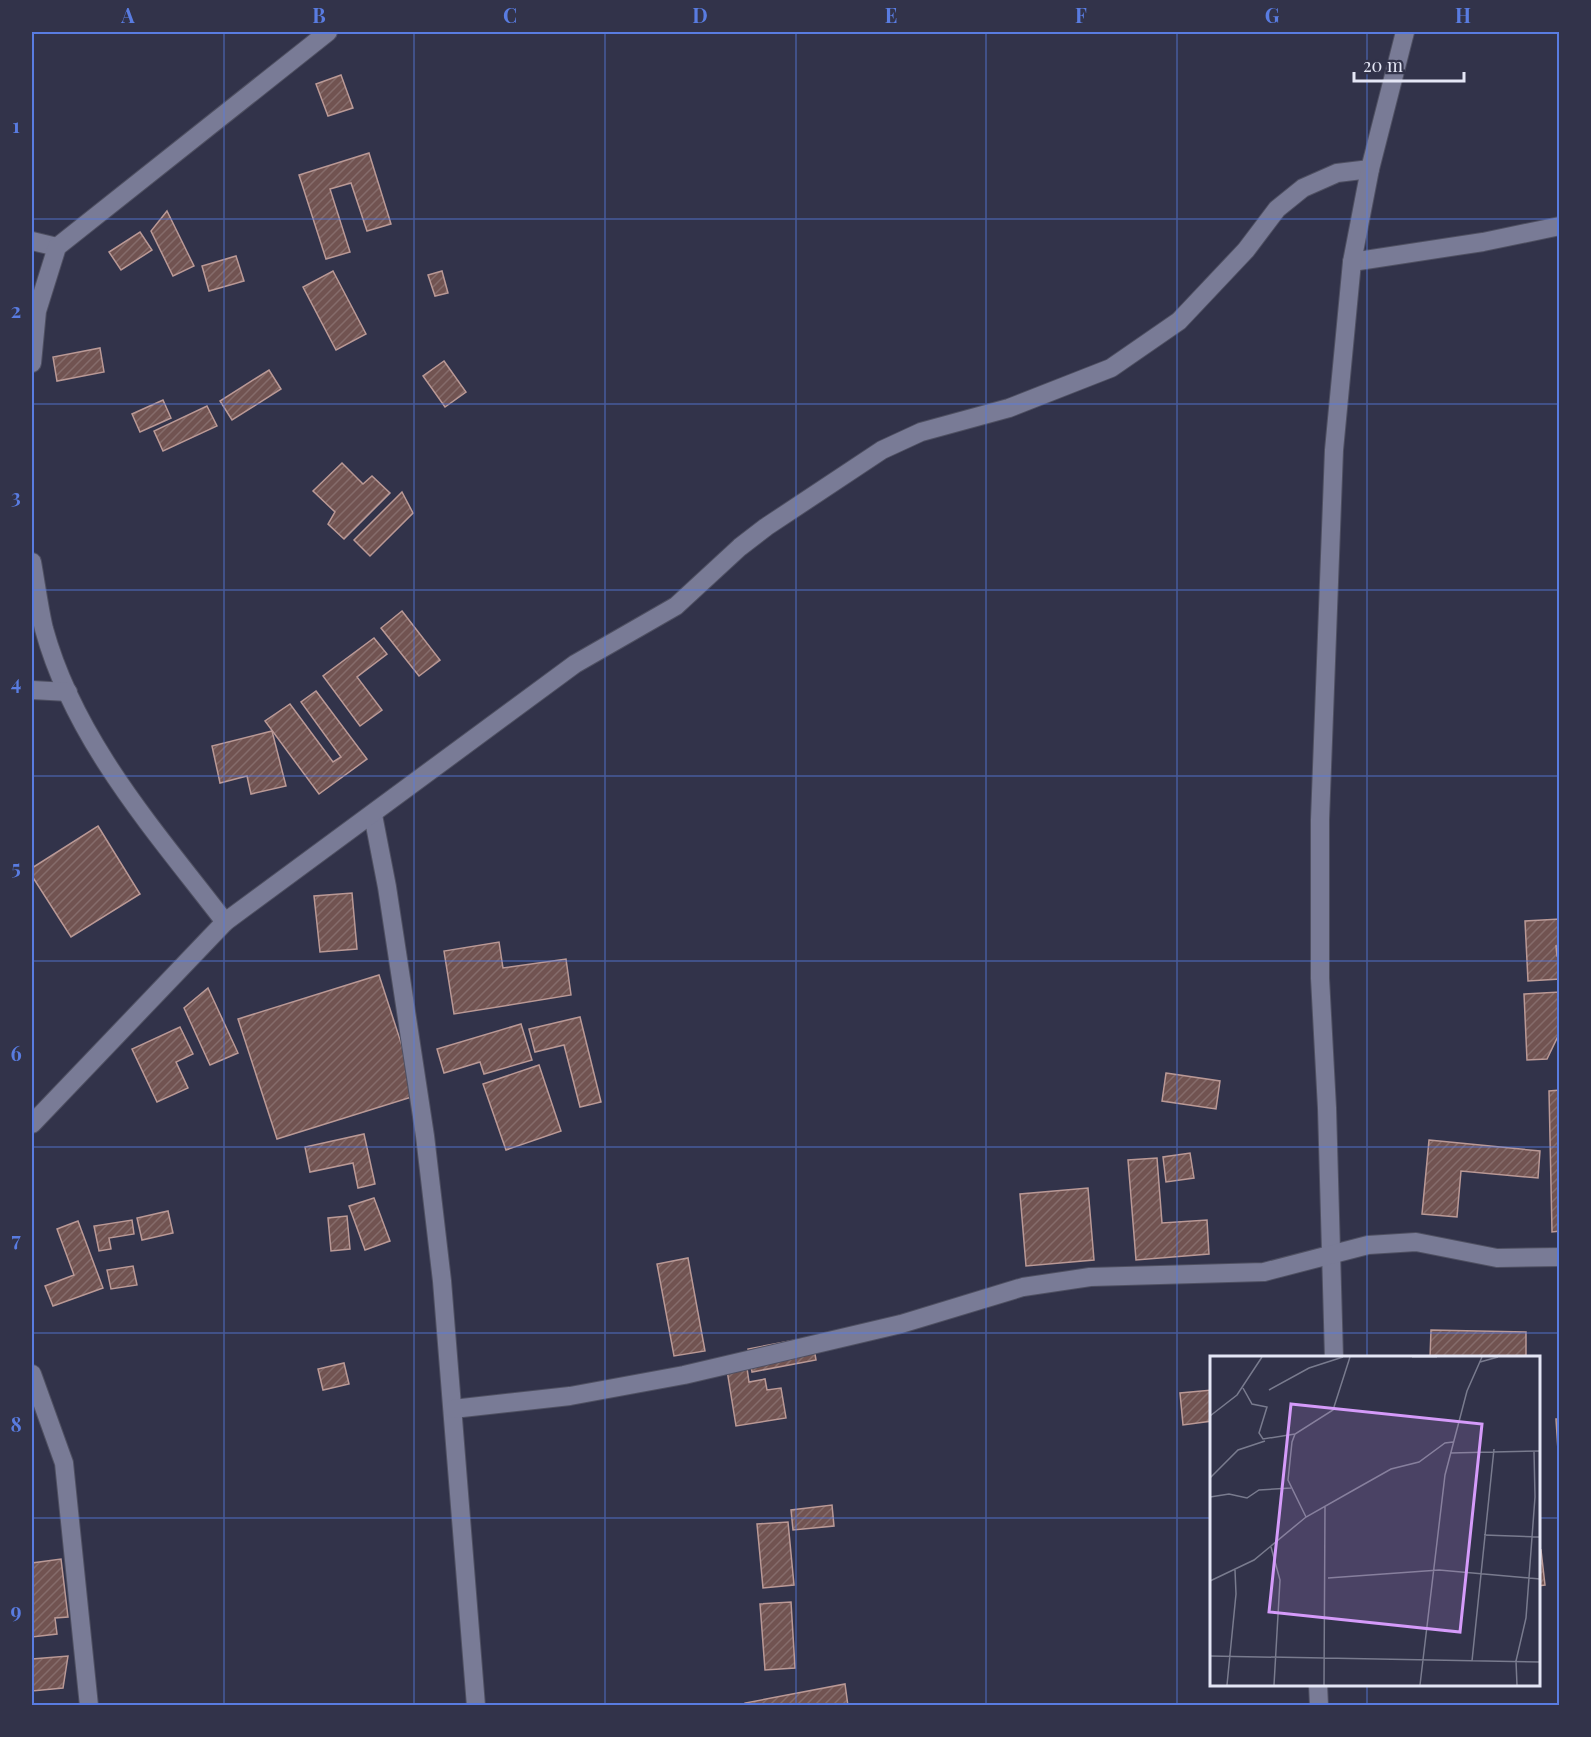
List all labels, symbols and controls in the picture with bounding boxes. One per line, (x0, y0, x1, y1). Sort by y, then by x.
text: A (120, 1, 135, 28)
text: B (312, 1, 326, 28)
text: C (503, 1, 517, 28)
text: D (692, 1, 708, 28)
text: E (885, 1, 897, 28)
text: F (1075, 1, 1087, 28)
text: G (1265, 1, 1280, 28)
text: H (1455, 1, 1471, 28)
scale bar (1354, 45, 1464, 83)
text: 20 m (1363, 53, 1403, 77)
text: 1 (12, 111, 20, 138)
text: 2 (11, 296, 21, 323)
text: 3 (11, 482, 21, 509)
text: 4 (11, 668, 21, 695)
text: 5 (11, 853, 21, 880)
text: 6 (10, 1039, 22, 1066)
text: 7 (11, 1225, 21, 1252)
inset map (1210, 1356, 1540, 1686)
text: 8 (10, 1410, 22, 1437)
text: 9 (10, 1596, 22, 1623)

